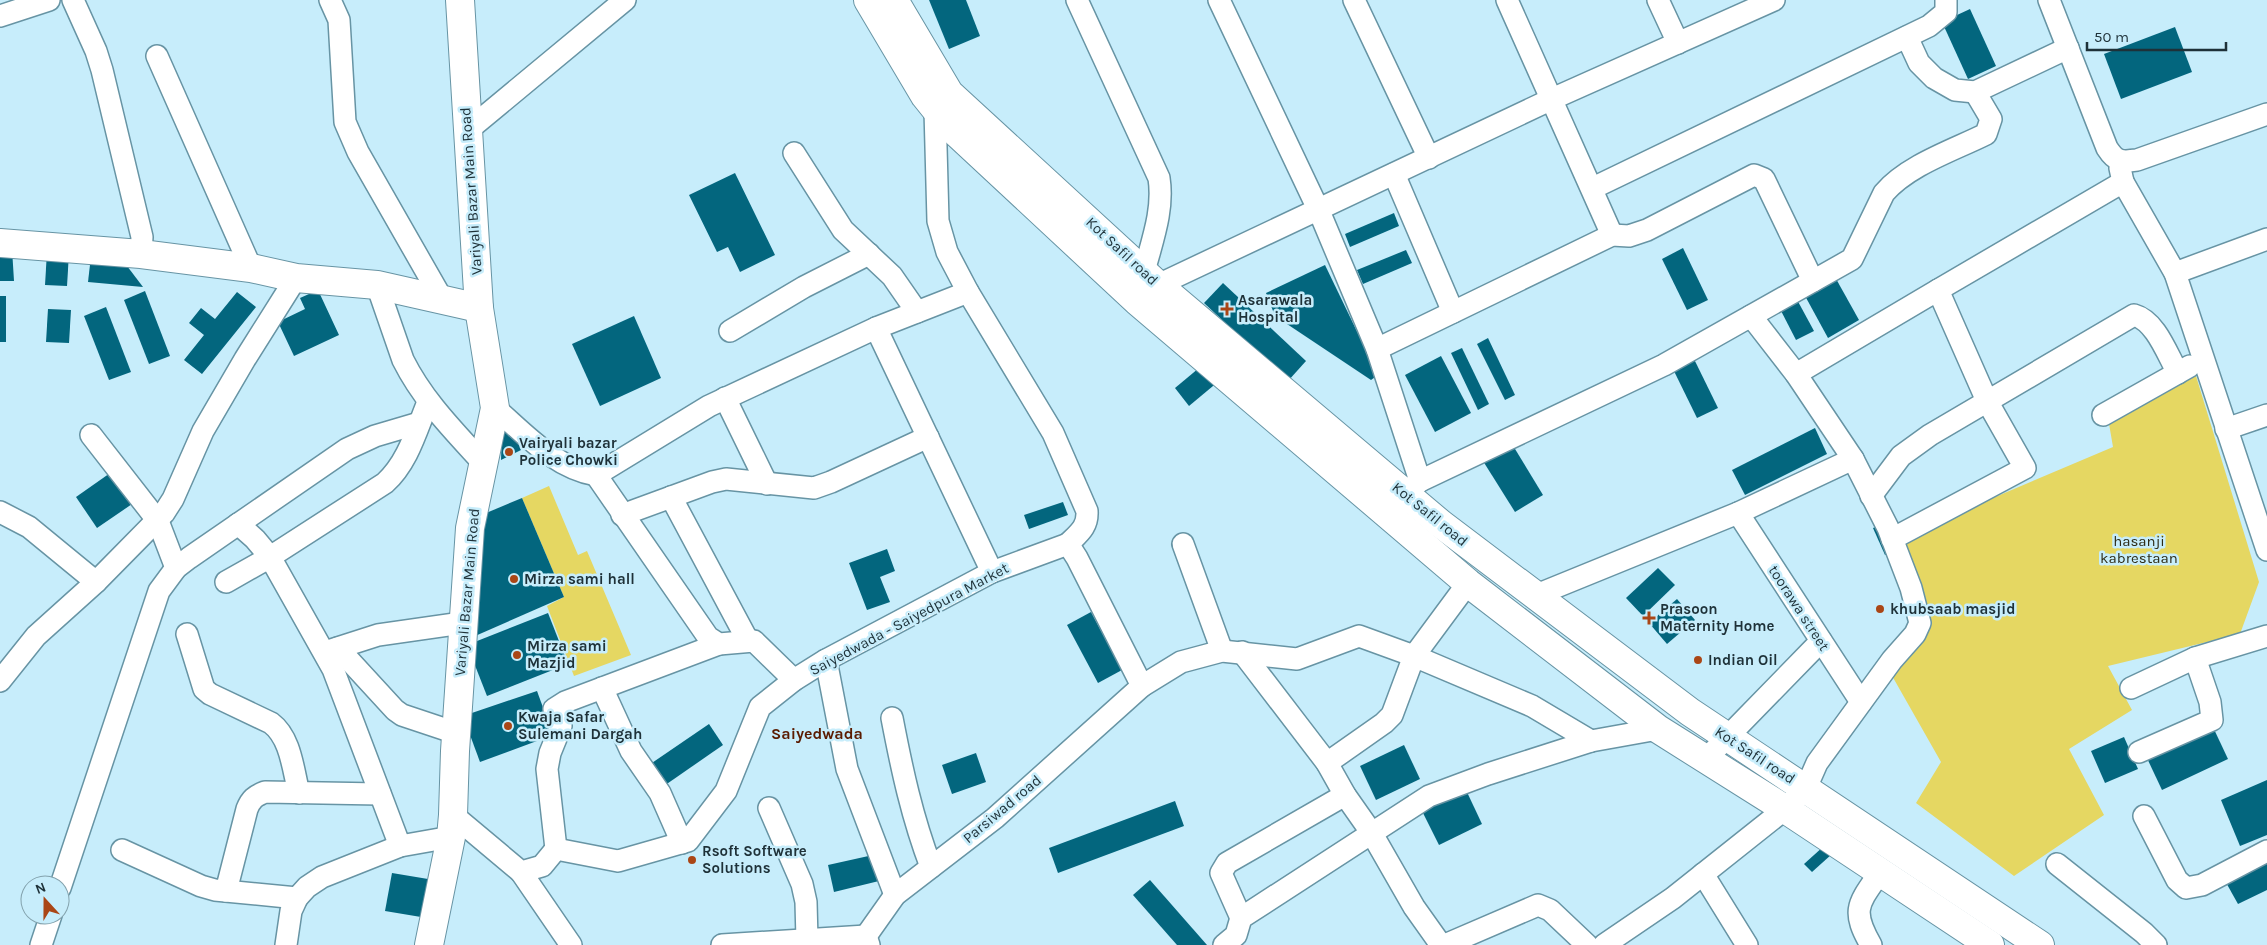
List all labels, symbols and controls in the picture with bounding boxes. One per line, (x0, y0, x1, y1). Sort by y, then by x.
scale bar (2087, 20, 2226, 52)
text: 50 m (2094, 28, 2129, 46)
street label: Variyali Bazar Main Road (456, 107, 486, 275)
street label: Kot Safil road (1082, 213, 1162, 289)
place label: Asarawala Hospital (1238, 291, 1312, 326)
marker: Asarawala Hospital (1220, 302, 1234, 316)
place label: Vairyali bazar Police Chowki (519, 434, 618, 469)
marker: Vairyali bazar Police Chowki (503, 446, 515, 458)
street label: Kot Safil road (1389, 478, 1471, 550)
street label: Variyali Bazar Main Road (451, 507, 483, 677)
park label: hasanji kabrestaan (2100, 532, 2178, 567)
street label: Saiyedwada - Saiyedpura Market (806, 559, 1012, 679)
street label: toorawa street (1765, 562, 1834, 654)
place label: Mirza sami hall (524, 570, 635, 588)
marker: Mirza sami hall (508, 573, 520, 585)
place label: Prasoon Maternity Home (1660, 600, 1774, 635)
place label: khubsaab masjid (1890, 600, 2015, 618)
marker: khubsaab masjid (1874, 603, 1886, 615)
marker: Prasoon Maternity Home (1642, 611, 1656, 625)
place label: Mirza sami Mazjid (527, 637, 607, 672)
marker: Mirza sami Mazjid (511, 649, 523, 661)
place label: Indian Oil (1708, 651, 1778, 669)
marker: Indian Oil (1692, 654, 1704, 666)
place label: Kwaja Safar Sulemani Dargah (518, 708, 642, 743)
marker: Kwaja Safar Sulemani Dargah (502, 720, 514, 732)
street label: Kot Safil road (1712, 722, 1798, 788)
district label: Saiyedwada (771, 724, 863, 743)
street label: Parsiwad road (959, 771, 1045, 847)
place label: Rsoft Software Solutions (702, 842, 807, 877)
marker: Rsoft Software Solutions (686, 854, 698, 866)
north arrow (20, 875, 70, 925)
text: N (33, 879, 48, 898)

